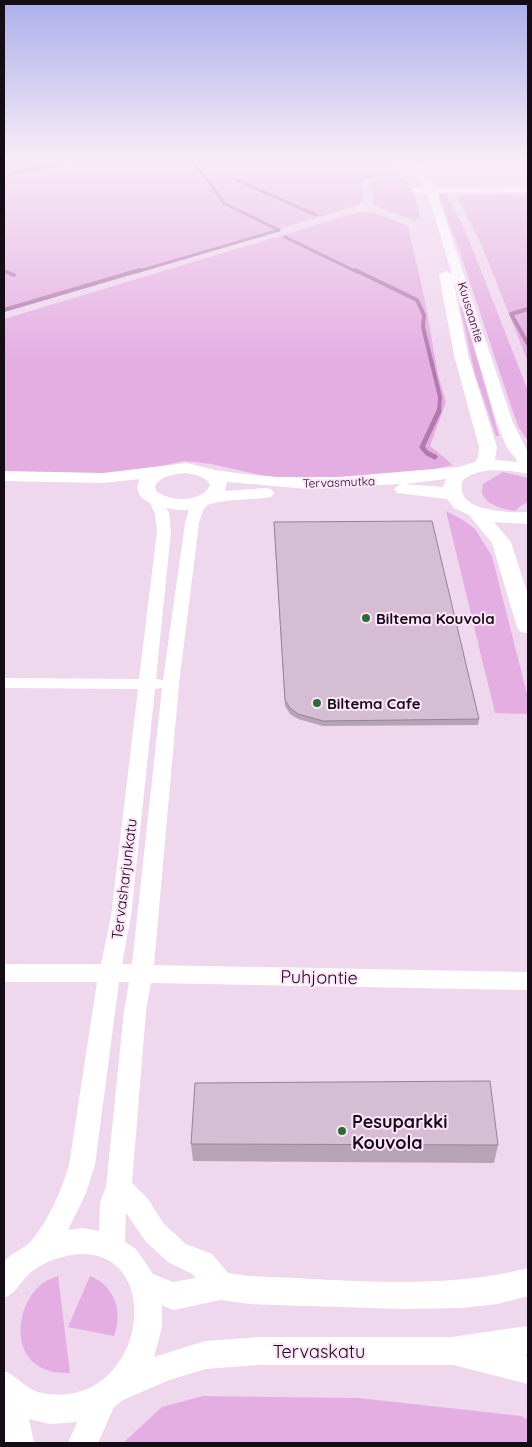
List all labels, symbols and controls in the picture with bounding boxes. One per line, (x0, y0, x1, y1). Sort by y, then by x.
street label: Kuusaantie (455, 280, 487, 344)
street label: Tervasmutka (302, 473, 376, 491)
place label: Biltema Kouvola (376, 609, 495, 628)
marker: Biltema Kouvola (360, 612, 372, 624)
place label: Biltema Cafe (327, 694, 421, 713)
marker: Biltema Cafe (311, 697, 323, 709)
street label: Tervasharjunkatu (107, 818, 141, 940)
street label: Puhjontie (280, 965, 358, 989)
place label: Pesuparkki Kouvola (352, 1110, 448, 1154)
marker: Pesuparkki Kouvola (336, 1125, 348, 1137)
street label: Tervaskatu (273, 1340, 365, 1363)

